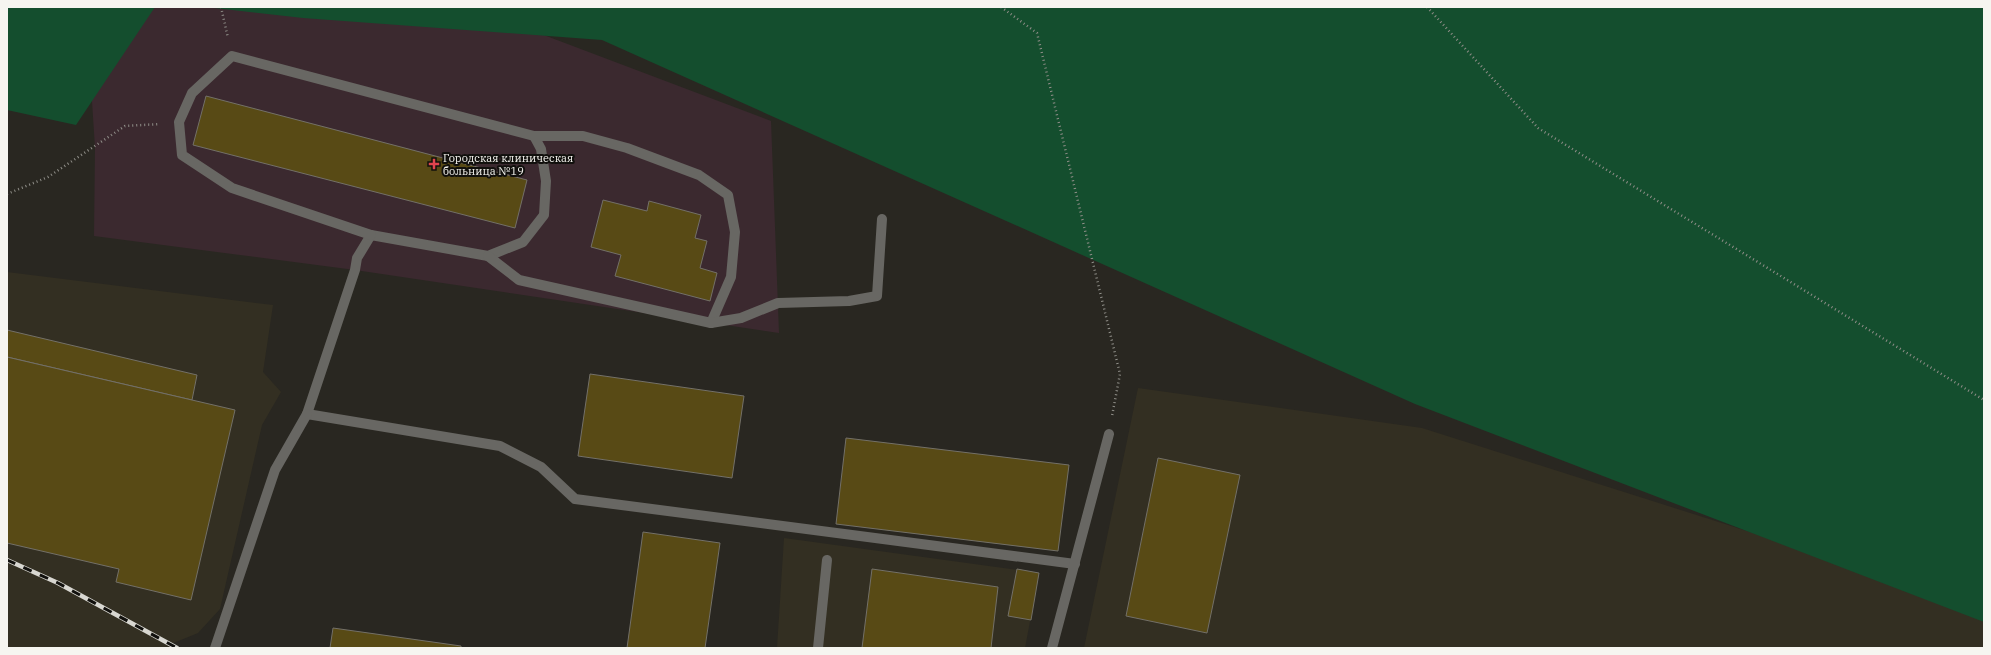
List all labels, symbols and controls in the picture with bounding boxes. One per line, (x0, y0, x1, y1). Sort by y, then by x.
place label: Городская клиническая больница №19 (443, 151, 573, 178)
marker: Городская клиническая больница №19 (428, 158, 440, 170)

